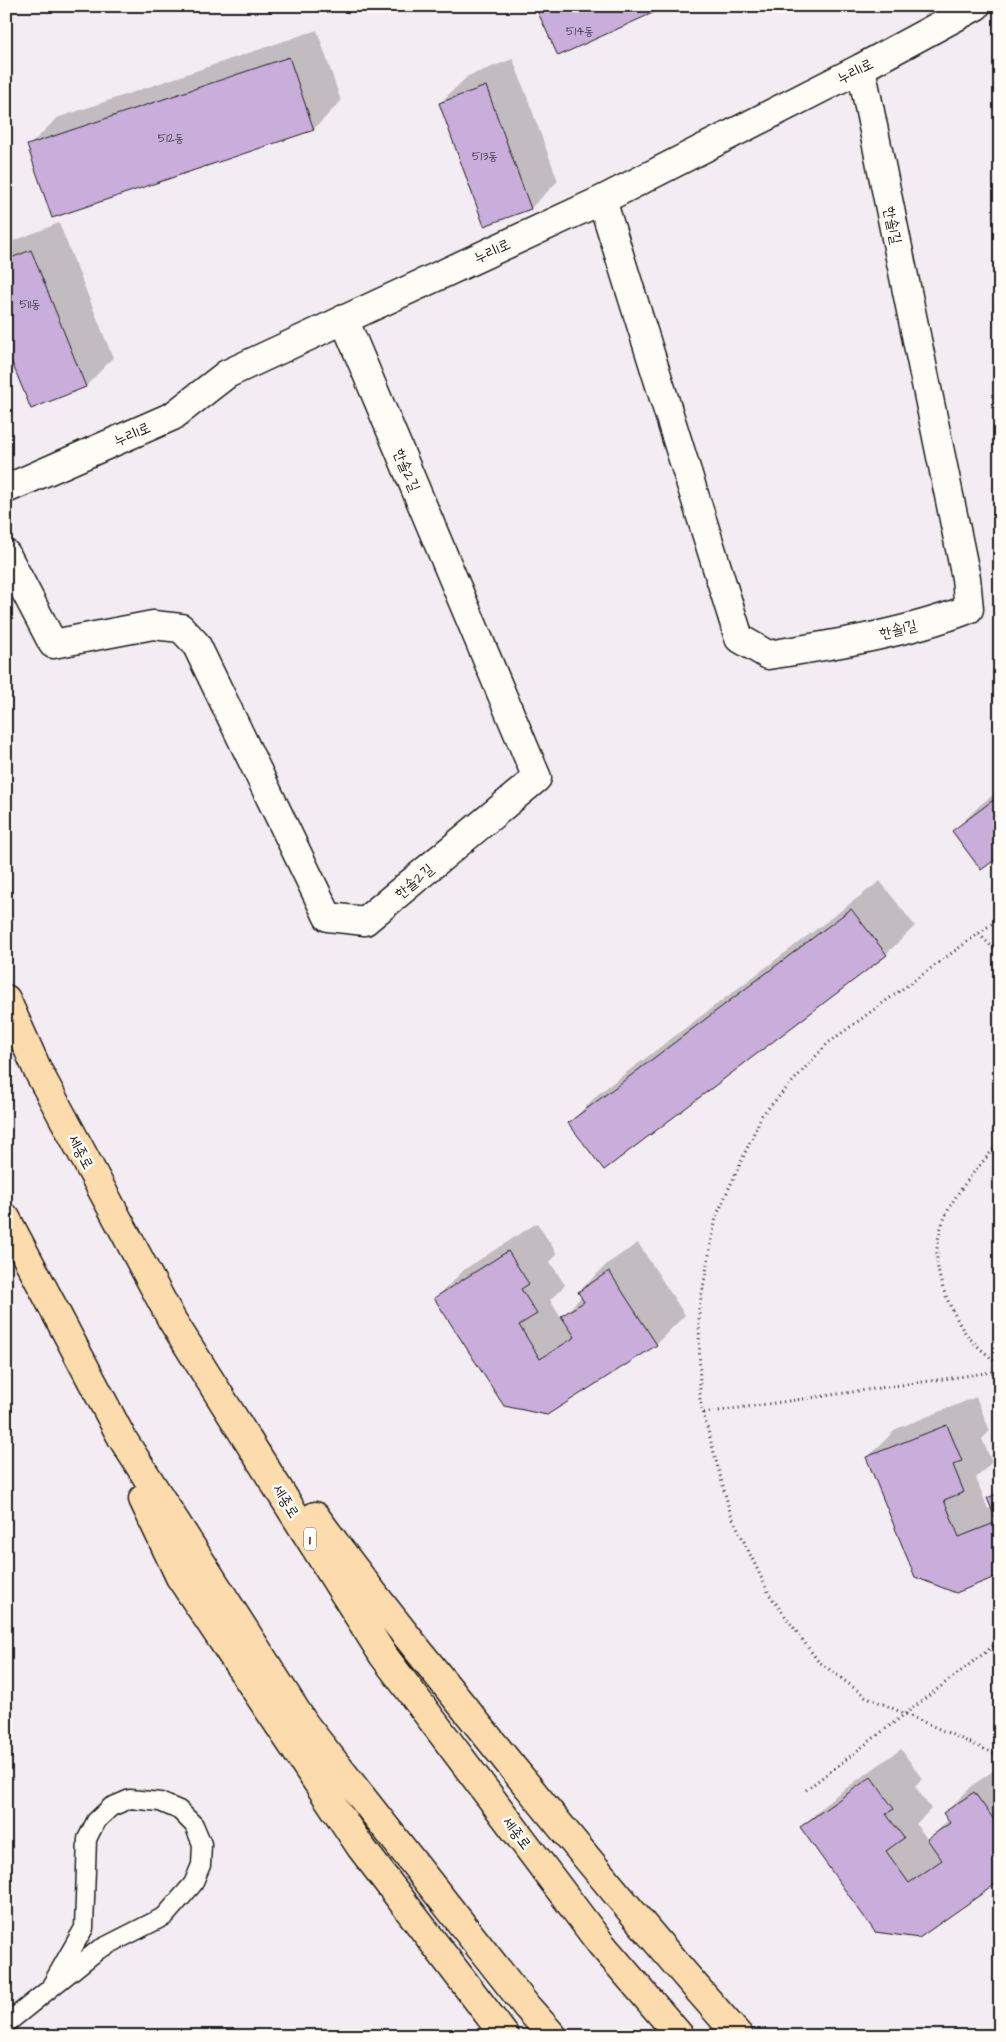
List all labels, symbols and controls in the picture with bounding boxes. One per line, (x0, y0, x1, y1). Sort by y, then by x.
house number: 514동 (566, 23, 594, 40)
street label: 누리1로 (833, 53, 877, 89)
house number: 512동 (158, 130, 184, 147)
house number: 513동 (472, 148, 498, 165)
street label: 한솔1길 (878, 204, 907, 246)
street label: 누리1로 (470, 234, 514, 269)
house number: 511동 (19, 296, 41, 313)
street label: 누리1로 (111, 417, 154, 452)
street label: 한솔2길 (388, 445, 425, 495)
street label: 한솔1길 (877, 615, 919, 644)
street label: 한솔2길 (390, 859, 438, 904)
street label: 세종로 (63, 1131, 98, 1173)
street label: 세종로 (267, 1480, 304, 1522)
road number: 1 (304, 1528, 316, 1550)
street label: 세종로 (497, 1813, 536, 1854)

